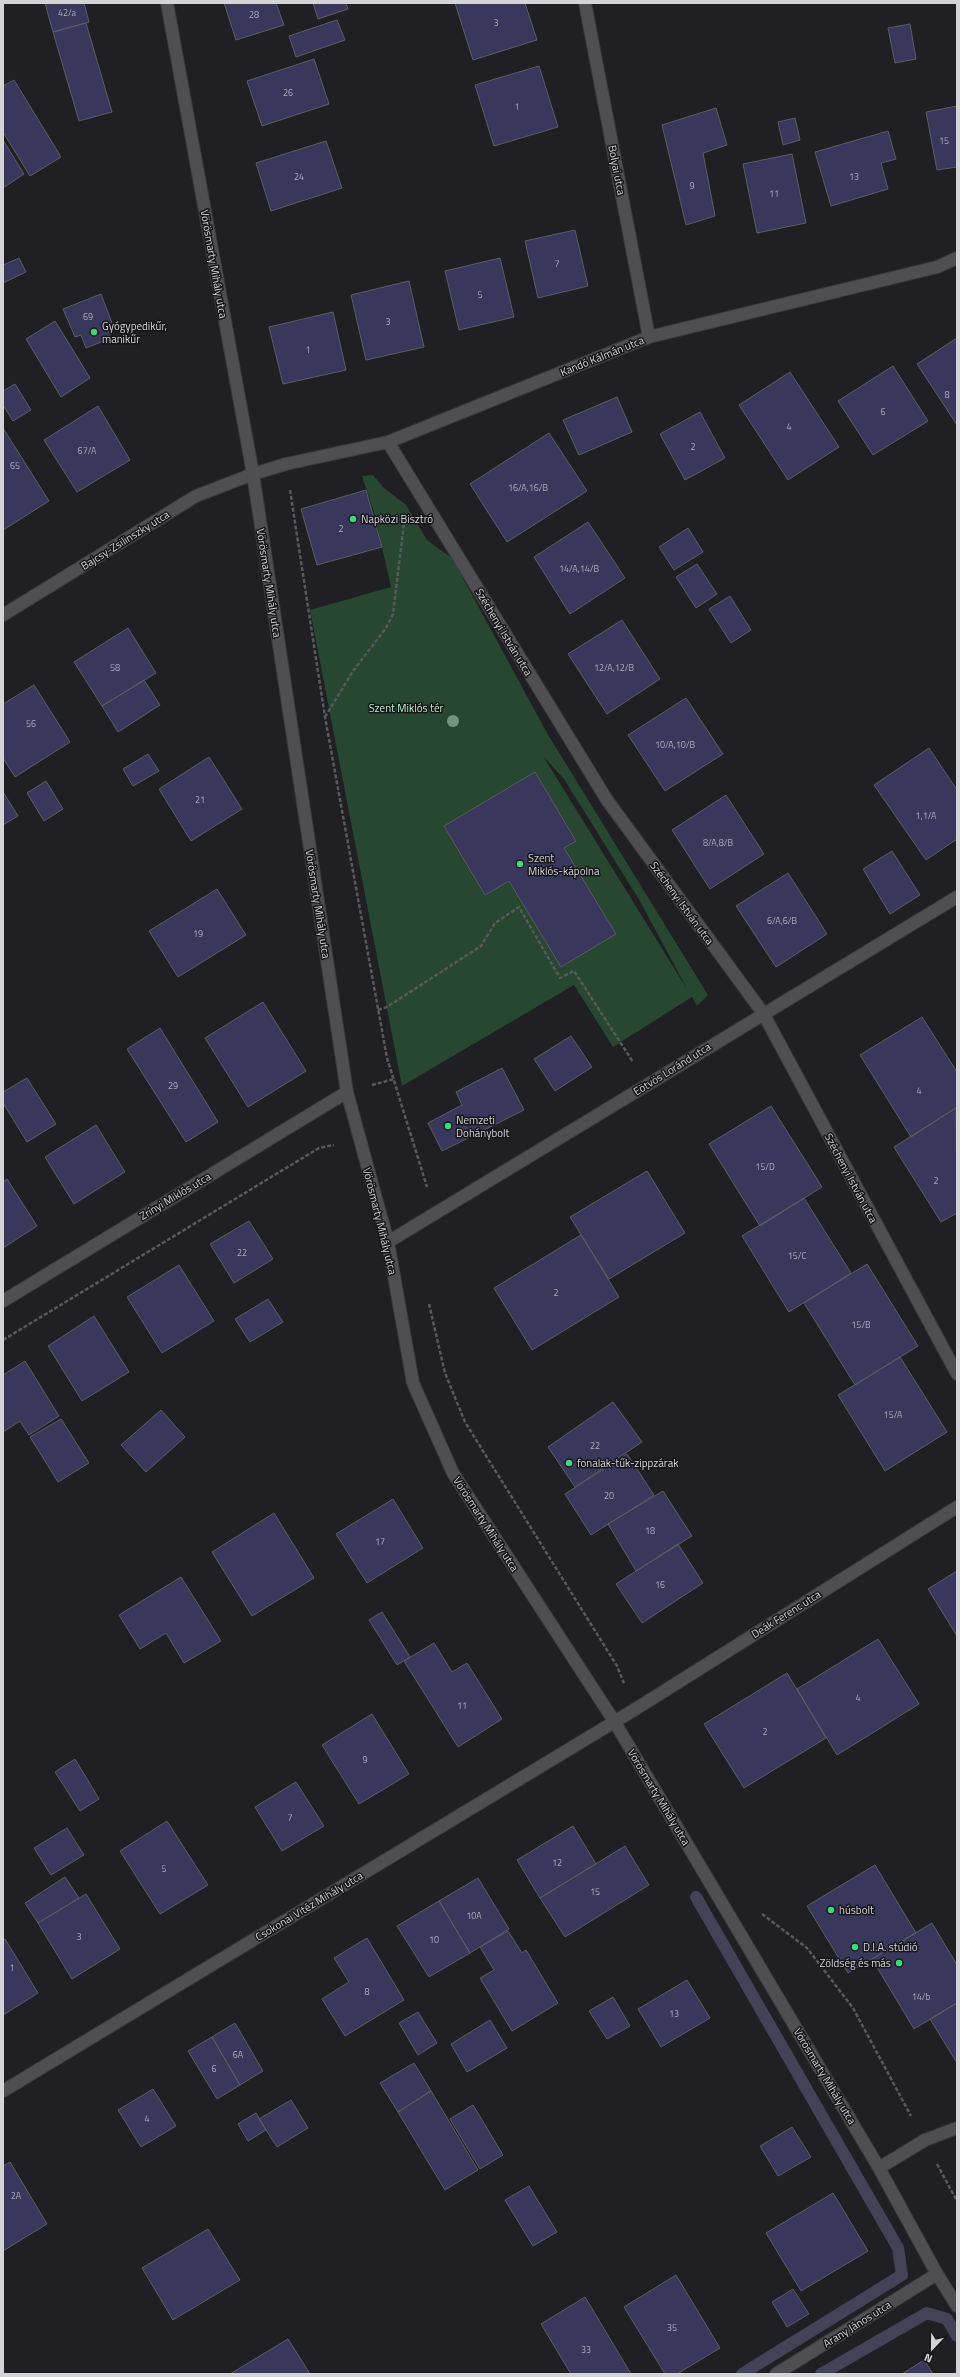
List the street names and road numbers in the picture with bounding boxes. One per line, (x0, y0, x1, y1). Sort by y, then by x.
street label: Bolyai utca (604, 144, 630, 197)
street label: Vörösmarty Mihály utca (197, 208, 232, 320)
street label: Kandó Kálmán utca (558, 332, 647, 380)
street label: Bajcsy-Zsilinszky utca (78, 506, 173, 574)
street label: Vörösmarty Mihály utca (252, 527, 286, 639)
street label: Széchenyi István utca (472, 585, 537, 679)
street label: Vörösmarty Mihály utca (301, 848, 335, 960)
street label: Széchenyi István utca (646, 858, 718, 948)
street label: Eötvös Loránd utca (630, 1038, 714, 1099)
street label: Széchenyi István utca (821, 1130, 882, 1226)
street label: Vörösmarty Mihály utca (359, 1166, 401, 1277)
street label: Zrínyi Miklós utca (136, 1168, 214, 1224)
street label: Vörösmarty Mihály utca (449, 1474, 523, 1575)
street label: Deák Ferenc utca (748, 1586, 824, 1642)
street label: Vörösmarty Mihály utca (624, 1746, 694, 1849)
street label: Csokonai Vitéz Mihály utca (252, 1867, 366, 1945)
street label: Vörösmarty Mihály utca (790, 2025, 860, 2128)
street label: Arany János utca (820, 2296, 894, 2351)

